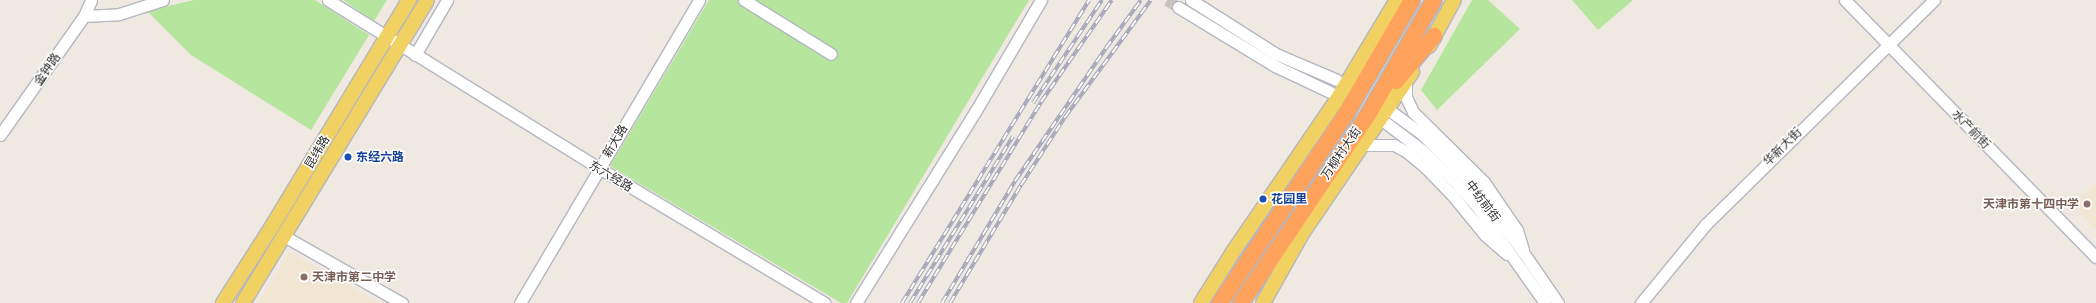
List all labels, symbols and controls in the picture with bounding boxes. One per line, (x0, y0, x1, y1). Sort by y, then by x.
street label: 金钟路 (31, 50, 63, 88)
street label: 水产前街 (1949, 107, 1993, 151)
street label: 新大路 (600, 122, 630, 160)
street label: 万柳村大街 (1318, 124, 1364, 182)
street label: 华新大街 (1760, 125, 1804, 169)
street label: 昆纬路 (302, 133, 332, 171)
place label: 东经六路 (356, 150, 404, 164)
marker: 东经六路 (343, 152, 353, 162)
street label: 东六经路 (587, 157, 635, 195)
street label: 中纺前街 (1463, 177, 1503, 225)
place label: 花园里 (1271, 192, 1307, 206)
marker: 花园里 (1258, 194, 1268, 204)
place label: 天津市第十四中学 (1983, 197, 2079, 211)
marker: 天津市第十四中学 (2082, 199, 2092, 209)
place label: 天津市第二中学 (312, 270, 396, 284)
marker: 天津市第二中学 (299, 272, 309, 282)

